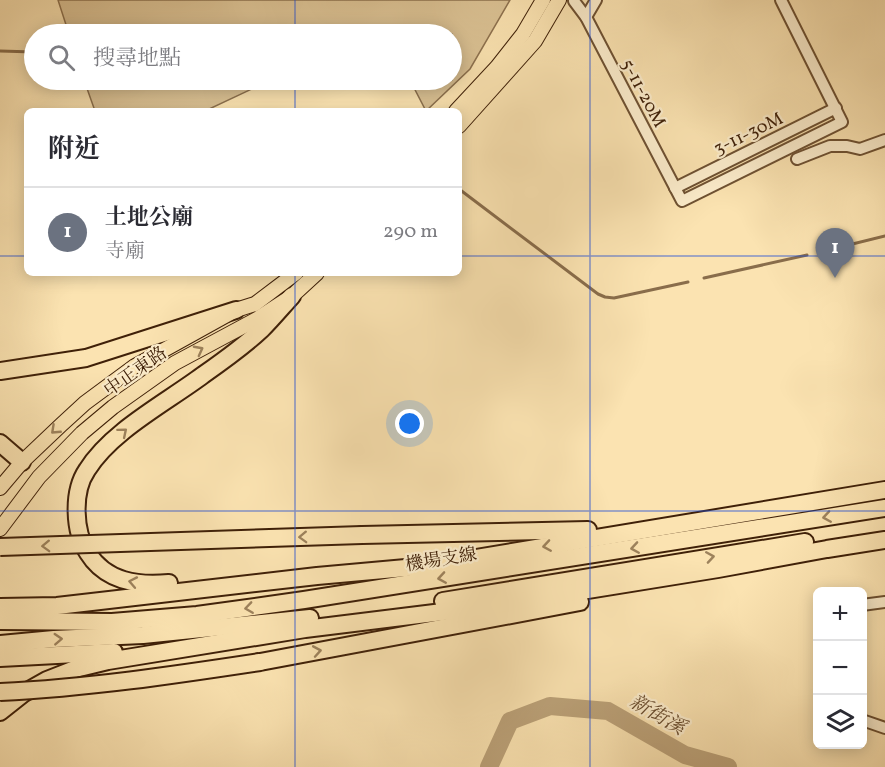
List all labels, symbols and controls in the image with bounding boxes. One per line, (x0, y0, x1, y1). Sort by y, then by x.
search box (24, 24, 462, 90)
icon: search (45, 41, 78, 74)
text: 搜尋地點 (93, 44, 181, 75)
street label: 5-11-20M (614, 55, 671, 133)
street label: 3-11-30M (710, 107, 788, 162)
text: 附近 (48, 132, 100, 168)
text: 土地公廟 (105, 203, 193, 234)
text: 1 (63, 218, 72, 246)
text: 290 m (383, 218, 438, 246)
pin: 1 (816, 228, 854, 278)
text: 寺廟 (105, 238, 145, 266)
street label: 中正東路 (99, 341, 173, 403)
one-way arrow (193, 346, 204, 358)
your location (395, 409, 424, 438)
one-way arrow (51, 423, 61, 434)
one-way arrow (116, 429, 127, 440)
one-way arrow (823, 510, 833, 523)
one-way arrow (299, 530, 308, 543)
one-way arrow (41, 539, 50, 552)
one-way arrow (542, 539, 551, 551)
one-way arrow (630, 541, 639, 553)
street label: 機場支線 (404, 543, 479, 578)
one-way arrow (704, 551, 714, 564)
one-way arrow (437, 572, 447, 584)
one-way arrow (128, 576, 138, 589)
map controls (813, 587, 867, 749)
button: + (813, 587, 867, 641)
one-way arrow (245, 601, 254, 613)
one-way arrow (54, 633, 63, 646)
button: − (813, 641, 867, 695)
one-way arrow (312, 645, 322, 658)
water label: 新街溪 (624, 689, 692, 744)
button: layers (813, 695, 867, 749)

